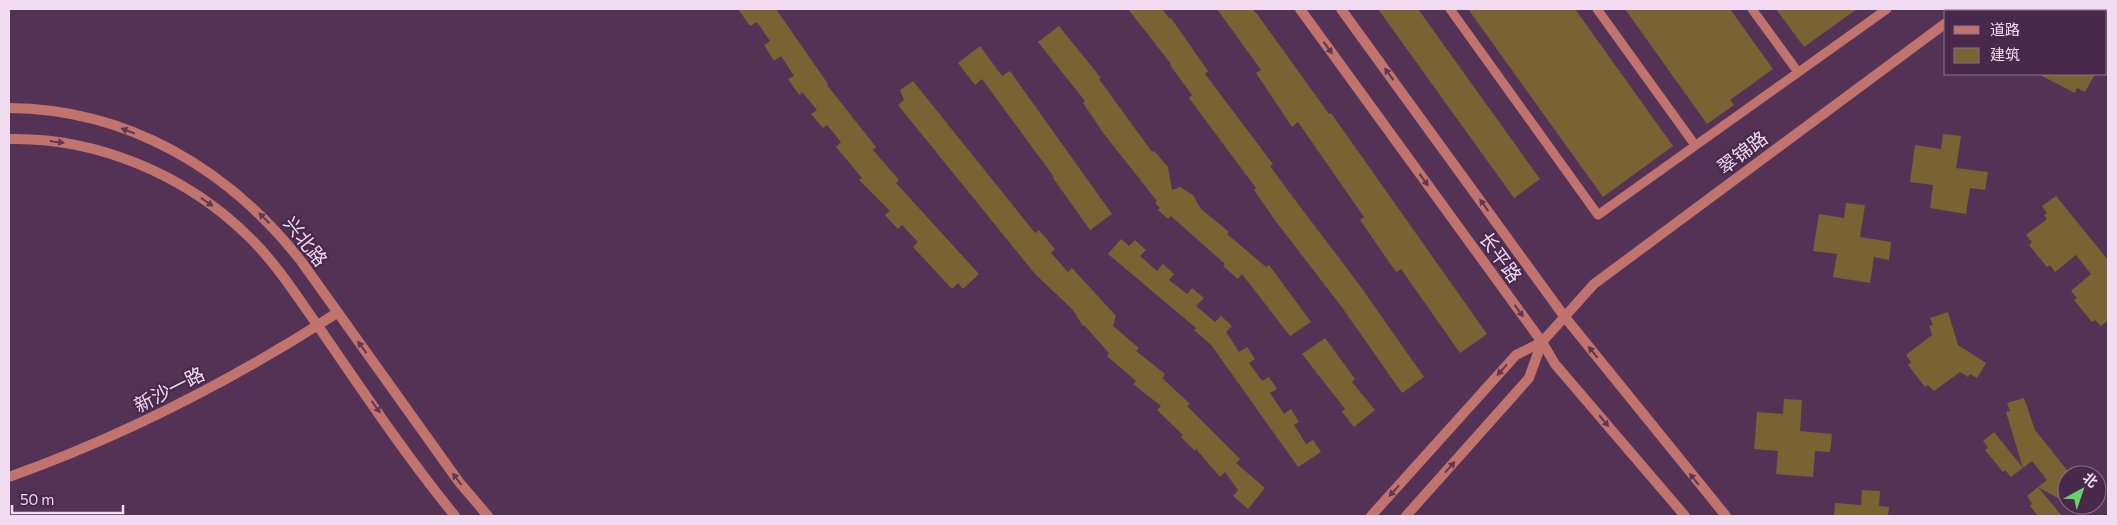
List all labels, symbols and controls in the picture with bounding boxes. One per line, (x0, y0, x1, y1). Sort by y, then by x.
legend (1944, 10, 2107, 75)
text: 道路 (1990, 20, 2020, 38)
one-way arrow (1323, 41, 1334, 54)
text: 建筑 (1990, 45, 2020, 63)
one-way arrow (1383, 68, 1394, 81)
street label: 翠锦路 (1712, 126, 1772, 178)
one-way arrow (121, 127, 136, 134)
one-way arrow (50, 138, 66, 146)
one-way arrow (1419, 173, 1429, 187)
one-way arrow (200, 197, 214, 207)
one-way arrow (1479, 199, 1489, 212)
street label: 兴北路 (279, 211, 333, 271)
one-way arrow (258, 212, 270, 224)
street label: 长平路 (1475, 227, 1527, 287)
one-way arrow (1514, 304, 1524, 318)
one-way arrow (356, 341, 367, 354)
one-way arrow (1588, 345, 1598, 359)
street label: 新沙一路 (130, 361, 208, 417)
one-way arrow (1497, 363, 1508, 376)
one-way arrow (371, 400, 381, 414)
one-way arrow (1599, 415, 1610, 428)
one-way arrow (1444, 461, 1456, 473)
north arrow (2057, 465, 2107, 515)
text: 北 (2080, 469, 2102, 491)
one-way arrow (452, 472, 462, 486)
one-way arrow (1689, 473, 1700, 486)
scale bar (12, 482, 124, 514)
one-way arrow (1388, 484, 1400, 496)
text: 50 m (20, 490, 54, 508)

